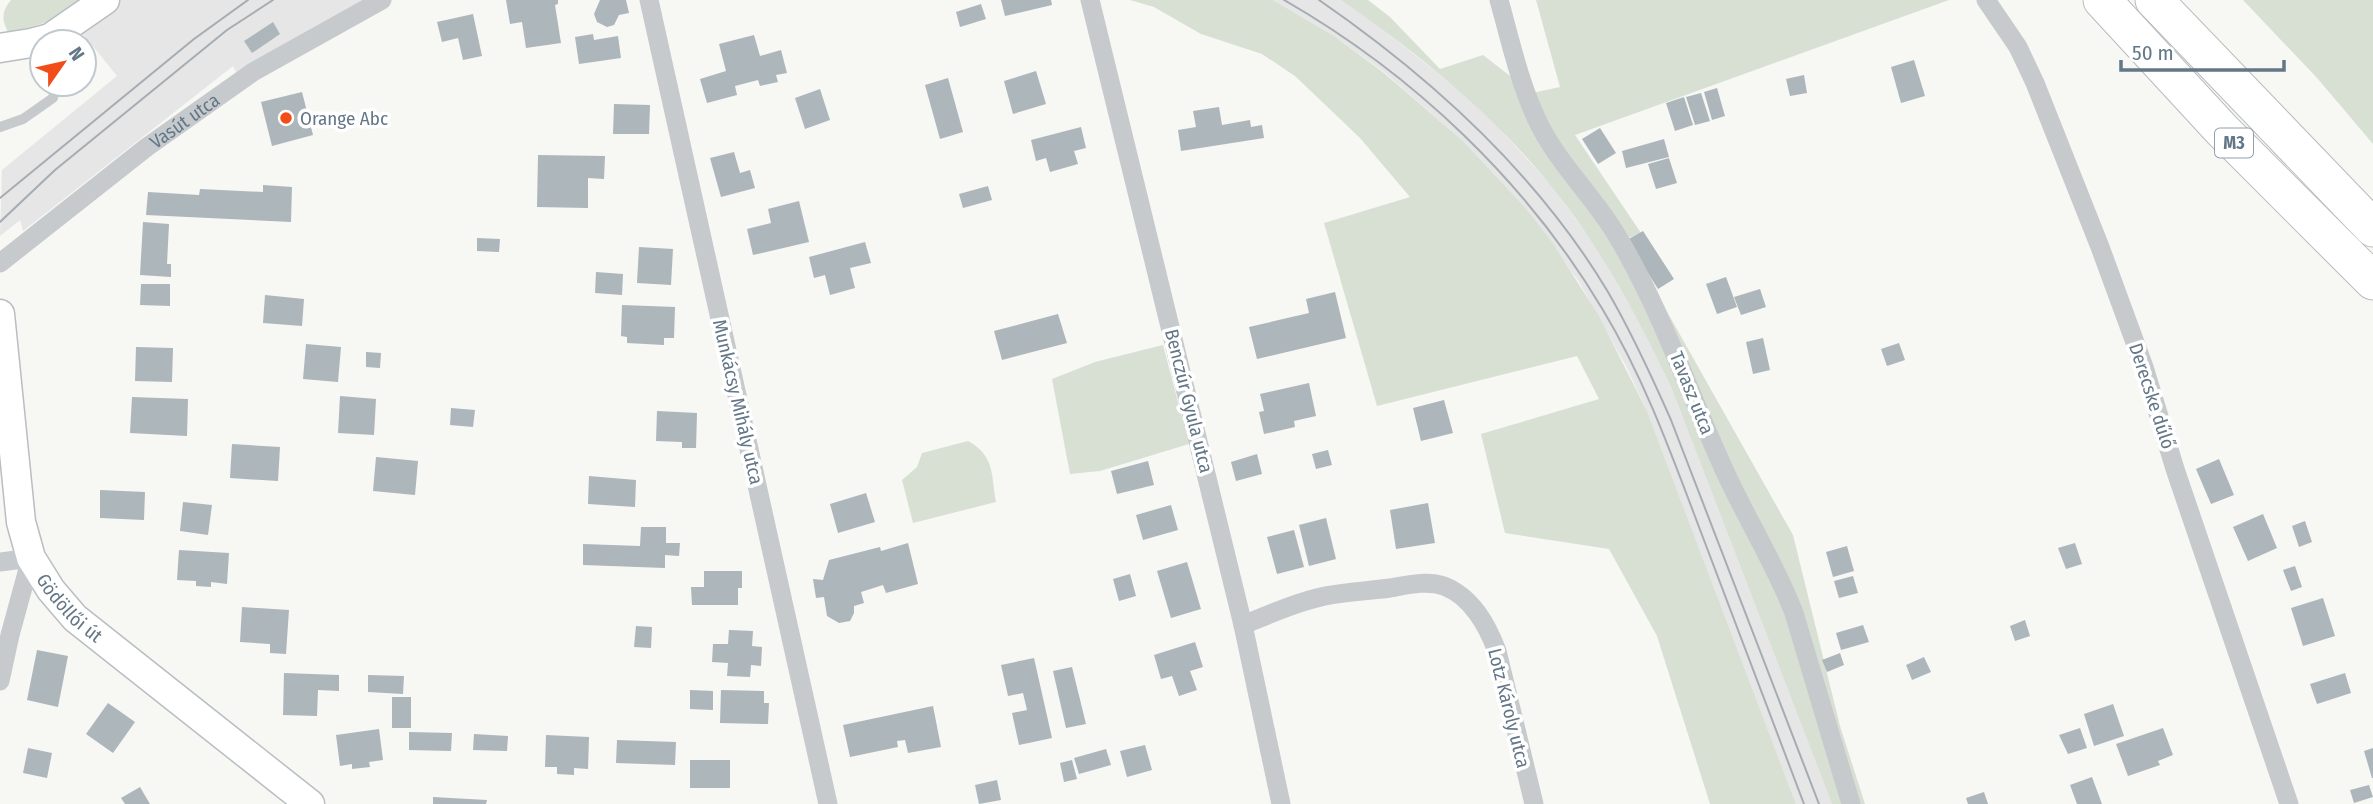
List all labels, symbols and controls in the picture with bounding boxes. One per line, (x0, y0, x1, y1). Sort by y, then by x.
north arrow (28, 28, 98, 98)
scale bar (2121, 28, 2284, 72)
text: 50 m (2132, 40, 2174, 66)
text: N (64, 43, 89, 65)
street label: Vasút utca (145, 88, 224, 153)
place label: Orange Abc (300, 107, 388, 130)
marker: Orange Abc (278, 110, 294, 126)
road number: M3 (2215, 128, 2253, 158)
street label: Munkácsy Mihály utca (708, 317, 768, 487)
street label: Benczúr Gyula utca (1160, 327, 1218, 475)
street label: Derecske dűlő (2124, 340, 2180, 452)
street label: Tavasz utca (1665, 348, 1719, 438)
street label: Gödöllői út (32, 569, 108, 647)
street label: Lotz Károly utca (1483, 646, 1535, 770)

